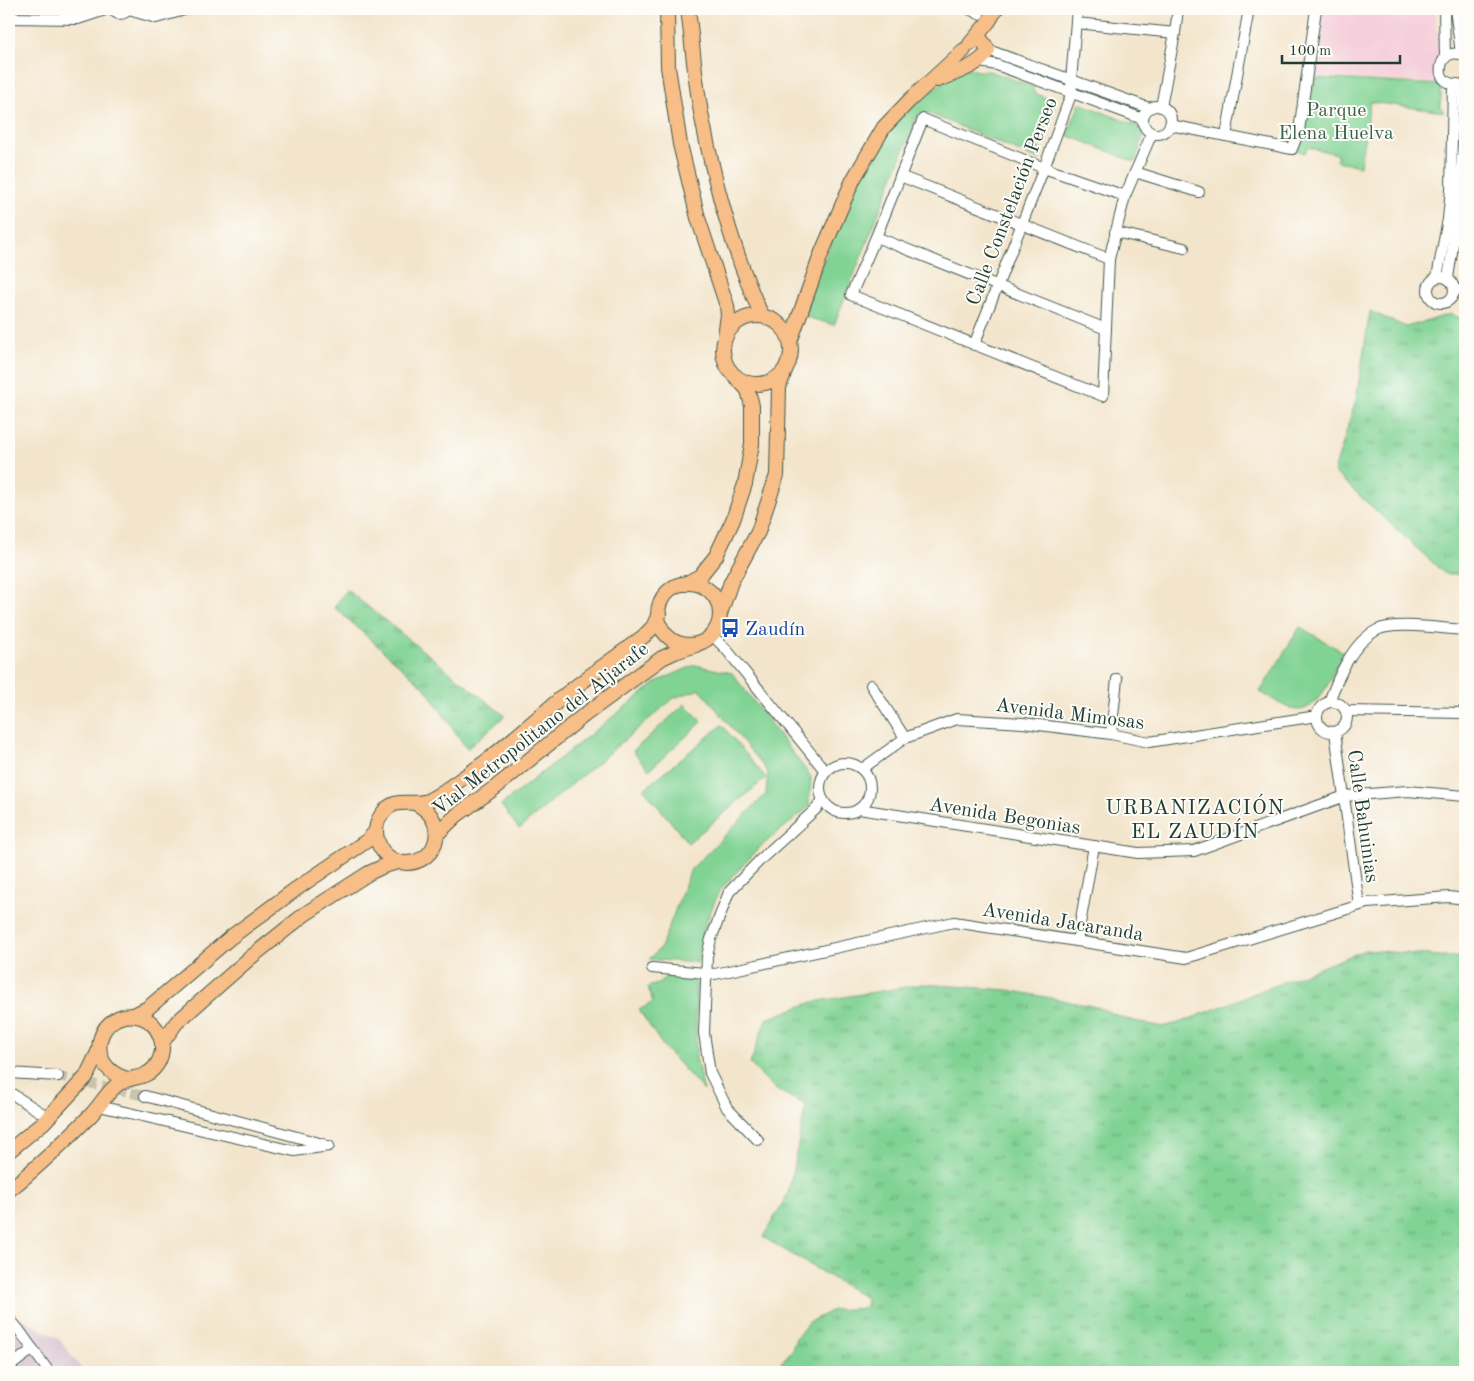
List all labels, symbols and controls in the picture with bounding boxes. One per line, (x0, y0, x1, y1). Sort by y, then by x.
scale bar (1282, 32, 1399, 64)
text: 100 m (1289, 44, 1331, 59)
street label: Calle Constelación Perseo (964, 95, 1062, 309)
park label: Parque Elena Huelva (1278, 101, 1394, 144)
bus stop icon: Zaudín (719, 617, 741, 639)
place label: Zaudín (745, 620, 805, 640)
street label: Vial Metropolitano del Aljarafe (430, 639, 653, 820)
street label: Avenida Mimosas (994, 696, 1146, 734)
street label: Calle Bahuinias (1343, 748, 1381, 884)
district label: URBANIZACIÓN EL ZAUDÍN (1105, 793, 1285, 843)
street label: Avenida Begonias (927, 795, 1082, 839)
street label: Avenida Jacaranda (980, 900, 1145, 946)

